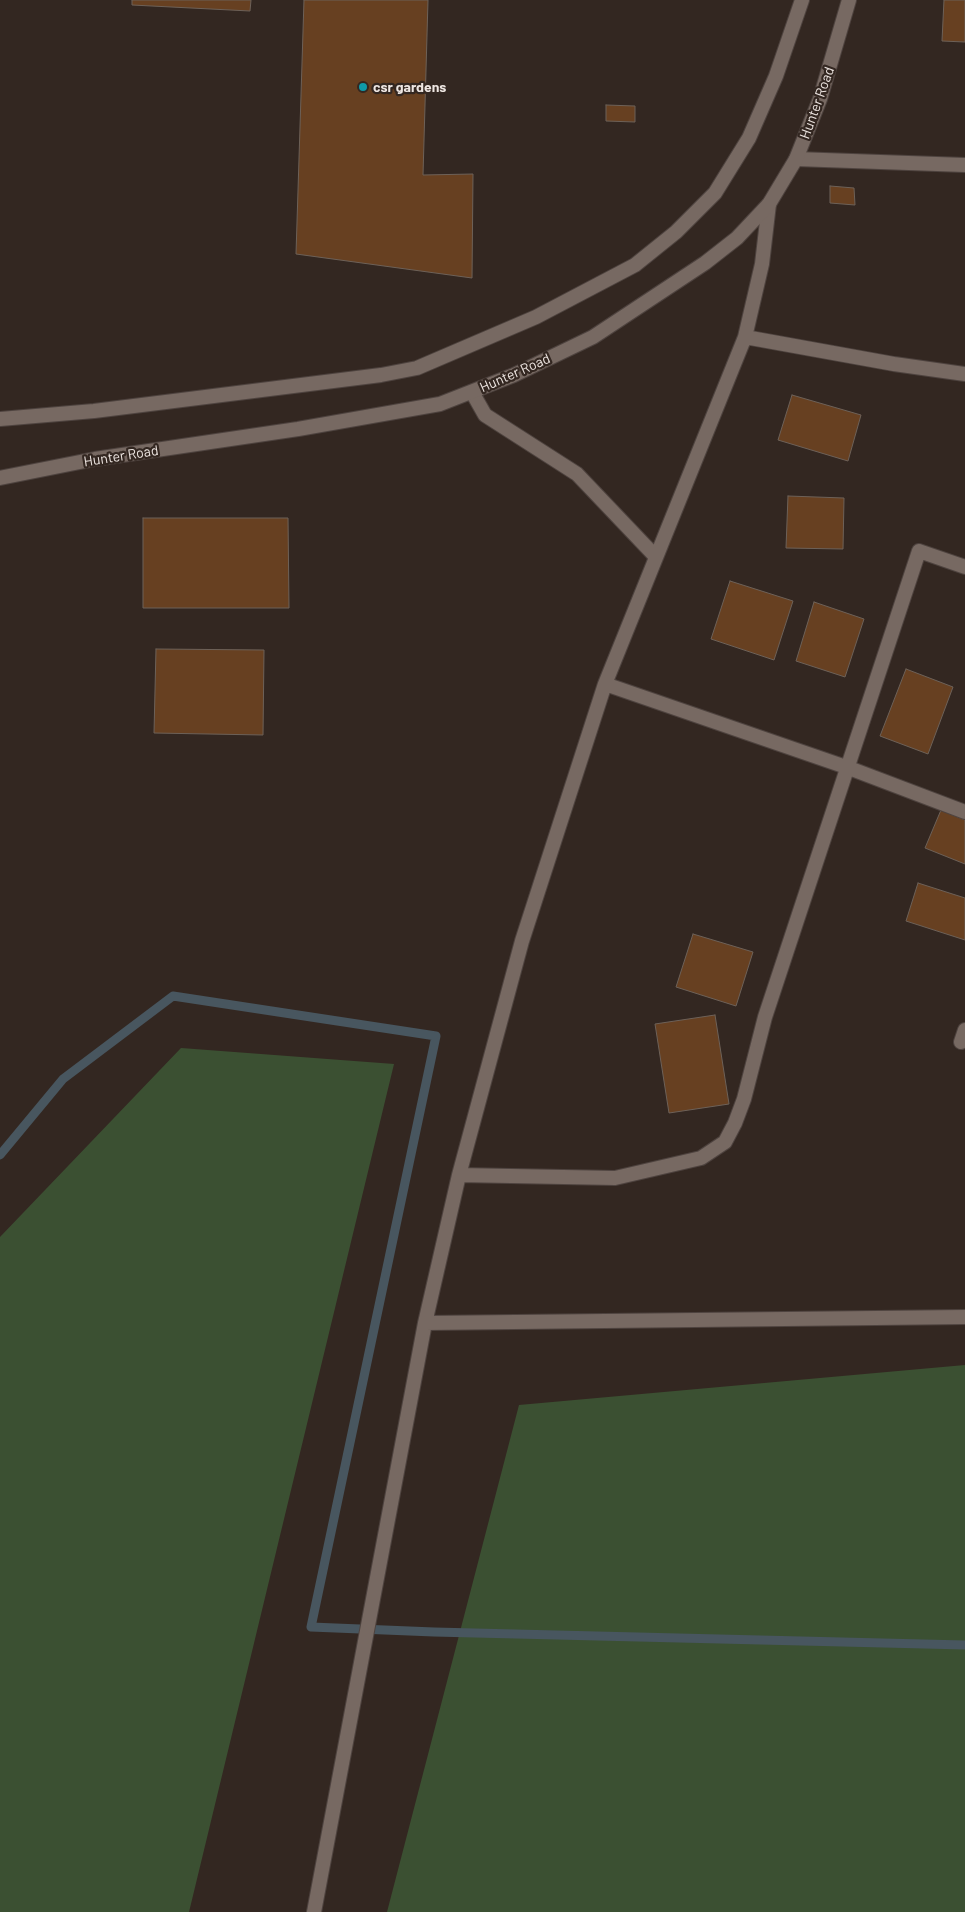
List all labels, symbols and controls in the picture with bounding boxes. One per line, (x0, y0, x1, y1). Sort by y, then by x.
street label: Hunter Road (796, 65, 838, 141)
place label: csr gardens (373, 79, 446, 95)
marker: csr gardens (357, 81, 369, 93)
street label: Hunter Road (477, 350, 553, 396)
street label: Hunter Road (82, 442, 160, 470)

